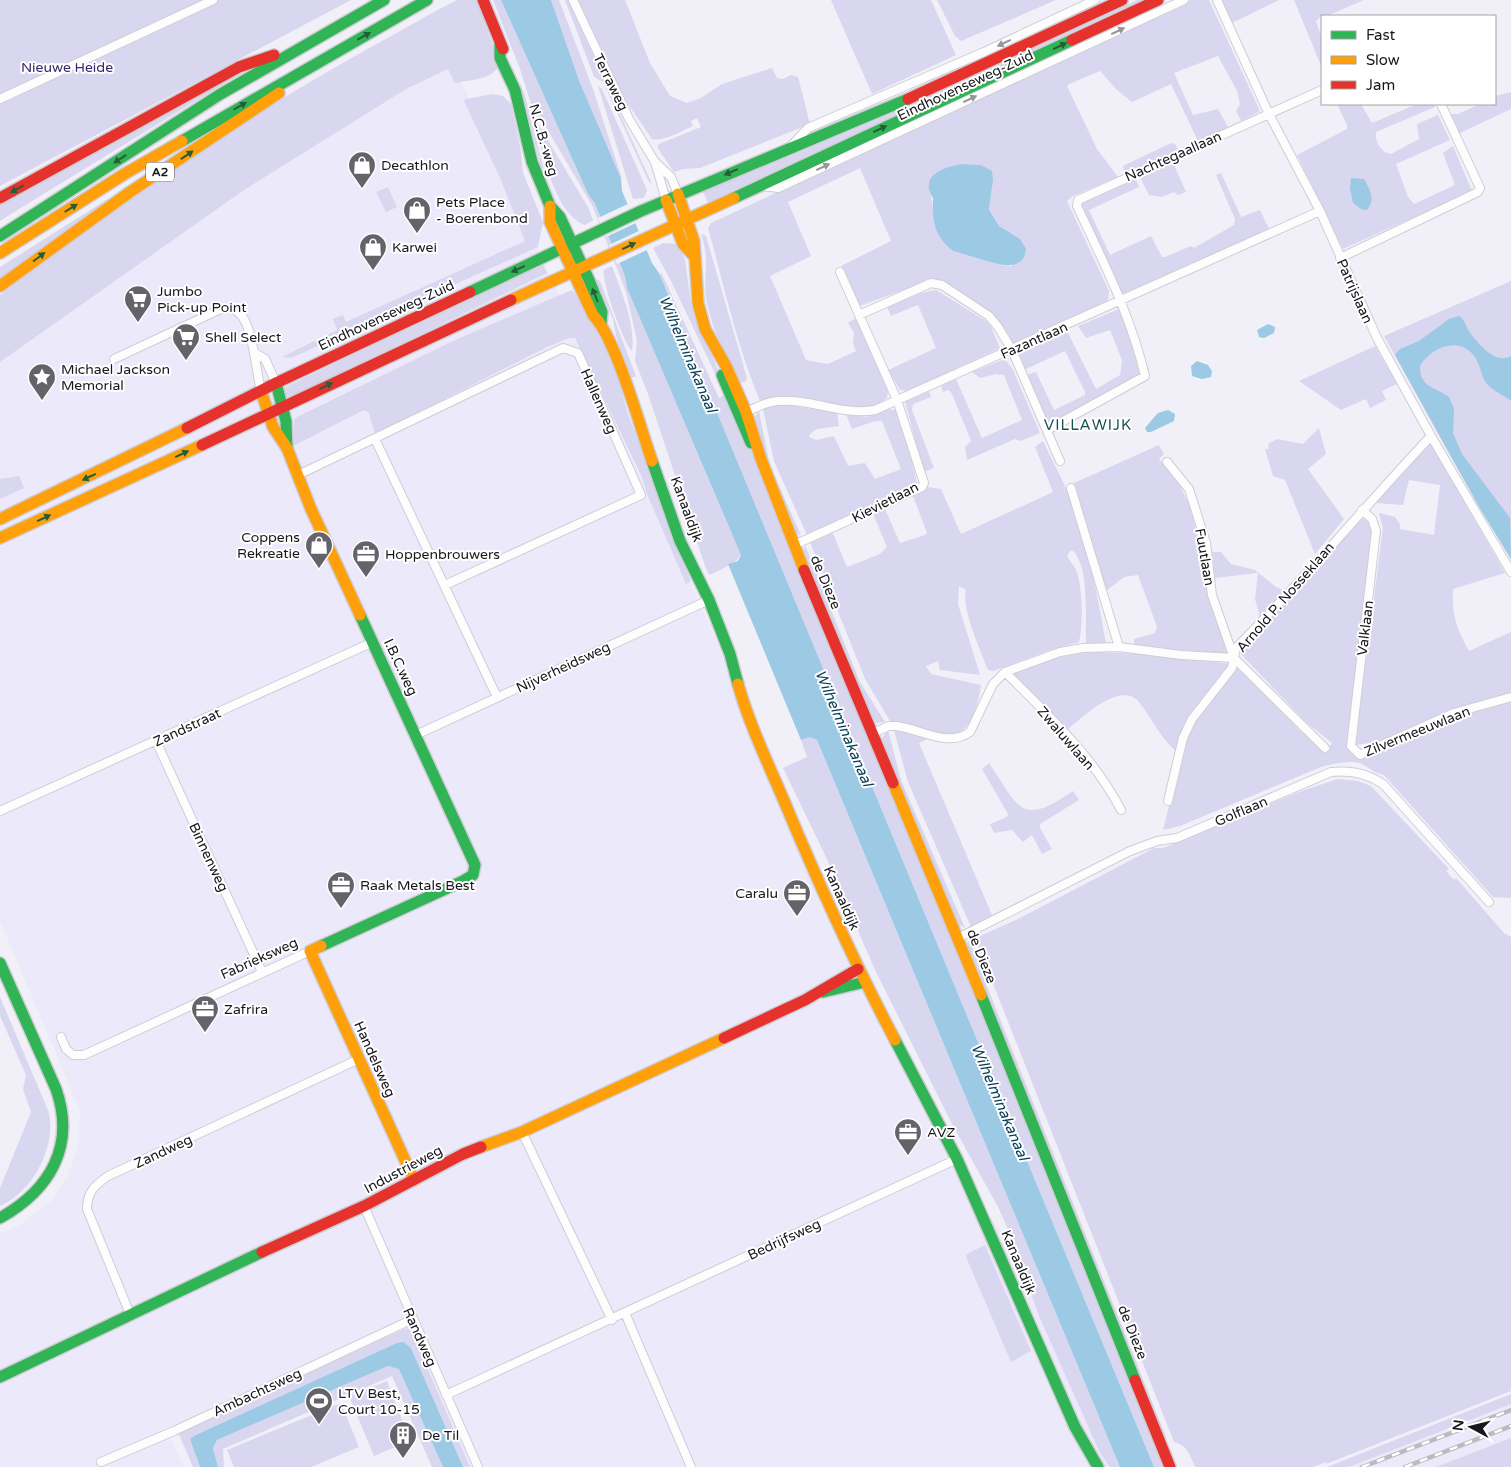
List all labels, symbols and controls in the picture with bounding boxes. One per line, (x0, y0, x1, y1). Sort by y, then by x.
legend (1321, 15, 1496, 105)
one-way arrow (1111, 26, 1125, 34)
text: Fast (1366, 26, 1396, 44)
one-way arrow (357, 31, 371, 40)
one-way arrow (997, 39, 1011, 47)
one-way arrow (1052, 42, 1067, 51)
street label: Eindhovenseweg-Zuid (894, 46, 1036, 124)
street label: Terraweg (589, 51, 632, 114)
text: Slow (1366, 51, 1400, 69)
park label: Nieuwe Heide (21, 59, 113, 76)
text: Jam (1366, 76, 1395, 94)
one-way arrow (963, 95, 977, 103)
one-way arrow (233, 102, 246, 111)
street label: N.C.B.-weg (525, 102, 562, 178)
one-way arrow (873, 125, 887, 133)
street label: Nachtegaallaan (1122, 128, 1224, 185)
one-way arrow (180, 150, 194, 159)
shop icon: Decathlon (347, 150, 377, 189)
one-way arrow (113, 154, 126, 163)
place label: Decathlon (381, 157, 449, 174)
road number: A2 (146, 162, 174, 182)
one-way arrow (816, 163, 830, 171)
one-way arrow (724, 168, 738, 176)
one-way arrow (10, 185, 24, 193)
place label: Pets Place - Boerenbond (436, 194, 528, 227)
shop icon: Pets Place - Boerenbond (402, 195, 432, 234)
one-way arrow (64, 204, 77, 213)
shop icon: Karwei (358, 232, 388, 271)
place label: Karwei (392, 239, 437, 256)
one-way arrow (622, 241, 636, 249)
one-way arrow (32, 252, 46, 262)
street label: Patrijslaan (1333, 256, 1376, 326)
one-way arrow (511, 266, 525, 274)
street label: Eindhovenseweg-Zuid (315, 276, 457, 354)
place label: Jumbo Pick-up Point (157, 283, 247, 316)
supermarket icon: Jumbo Pick-up Point (123, 284, 153, 323)
one-way arrow (591, 287, 599, 302)
water label: Wilhelminakanaal (655, 293, 722, 417)
street label: Fazantlaan (998, 318, 1070, 363)
supermarket icon: Shell Select (171, 322, 201, 361)
place label: Shell Select (205, 329, 282, 346)
place label: Michael Jackson Memorial (61, 361, 170, 394)
place icon: Michael Jackson Memorial (27, 362, 57, 401)
street label: Hallenweg (577, 366, 620, 436)
one-way arrow (319, 382, 333, 390)
district label: VILLAWIJK (1044, 416, 1132, 434)
one-way arrow (175, 449, 189, 457)
one-way arrow (81, 473, 96, 481)
street label: Kanaaldijk (667, 474, 706, 545)
street label: Kievietlaan (849, 478, 921, 527)
one-way arrow (37, 513, 51, 521)
street label: Fuutlaan (1191, 527, 1218, 587)
place label: Coppens Rekreatie (237, 529, 300, 562)
shop icon: Coppens Rekreatie (304, 530, 334, 569)
office icon: Hoppenbrouwers (351, 539, 381, 578)
street label: Arnold P. Nosseklaan (1233, 539, 1338, 656)
place label: Hoppenbrouwers (385, 546, 500, 563)
street label: de Dieze (807, 553, 845, 612)
street label: Valklaan (1354, 599, 1377, 657)
street label: I.B.C.weg (380, 636, 421, 699)
street label: Nijverheidsweg (513, 638, 613, 697)
water label: Wilhelminakanaal (811, 667, 878, 791)
street label: Zilvermeeuwlaan (1362, 702, 1473, 760)
street label: Zwaluwlaan (1033, 703, 1098, 774)
street label: Zandstraat (151, 704, 224, 750)
street label: Golflaan (1212, 793, 1270, 830)
street label: Binnenweg (185, 820, 232, 894)
street label: Kanaaldijk (820, 863, 863, 933)
office icon: Raak Metals Best (326, 870, 356, 909)
place label: Raak Metals Best (360, 877, 476, 894)
office icon: Caralu (782, 878, 812, 917)
place label: Caralu (735, 885, 778, 902)
street label: de Dieze (963, 927, 1000, 986)
street label: Fabrieksweg (218, 934, 301, 983)
office icon: Zafrira (190, 994, 220, 1033)
place label: Zafrira (224, 1001, 268, 1018)
street label: Handelsweg (350, 1018, 399, 1100)
water label: Wilhelminakanaal (967, 1041, 1034, 1165)
office icon: AVZ (893, 1117, 923, 1156)
place label: AVZ (927, 1124, 956, 1141)
street label: Zandweg (132, 1131, 195, 1172)
street label: Industrieweg (361, 1142, 445, 1197)
street label: Bedrijfsweg (745, 1215, 823, 1264)
street label: Kanaaldijk (997, 1227, 1040, 1297)
street label: de Dieze (1114, 1303, 1151, 1362)
street label: Randweg (399, 1305, 440, 1369)
street label: Ambachtsweg (210, 1365, 304, 1420)
place label: LTV Best, Court 10-15 (338, 1385, 420, 1418)
sports icon: LTV Best, Court 10-15 (304, 1386, 334, 1425)
north arrow (1446, 1402, 1496, 1452)
text: N (1449, 1419, 1468, 1432)
building icon: De Til (388, 1420, 418, 1459)
place label: De Til (422, 1427, 459, 1444)

